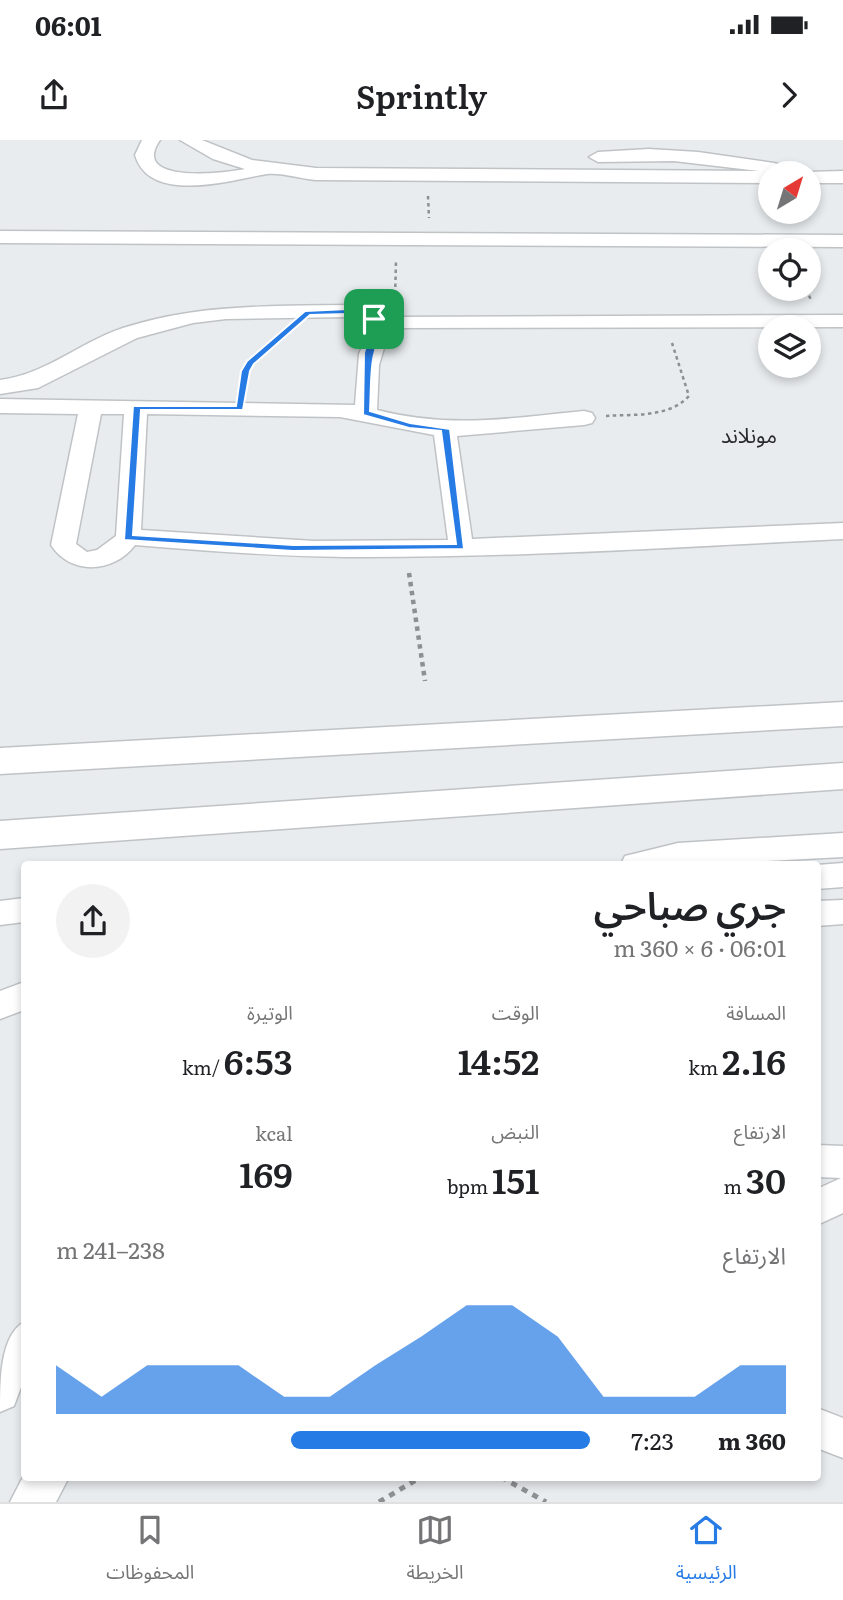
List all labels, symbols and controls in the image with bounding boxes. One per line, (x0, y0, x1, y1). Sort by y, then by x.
text: 06:01 (35, 5, 102, 44)
text: Sprintly (356, 71, 487, 119)
icon: share (35, 76, 73, 114)
icon: forward (770, 76, 808, 114)
north arrow (758, 161, 821, 224)
map controls (758, 161, 821, 378)
button: locate (758, 238, 821, 301)
pin (344, 289, 404, 349)
icon: arrive (355, 300, 393, 338)
button: layers (758, 315, 821, 378)
district label: مونلاند (721, 418, 777, 449)
text: جري صباحي (594, 875, 786, 932)
button: share (56, 884, 130, 958)
text: 06:01 · 6 × 360 m (613, 930, 786, 964)
text: الوتيرة (247, 998, 293, 1026)
text: الوقت (492, 998, 539, 1026)
text: المسافة (726, 998, 786, 1026)
text: 6:53 (224, 1034, 293, 1086)
text: 14:52 (458, 1034, 539, 1086)
text: 2.16 (722, 1034, 786, 1086)
text: /km (182, 1053, 224, 1081)
text: km (688, 1053, 722, 1081)
text: النبض (491, 1117, 539, 1145)
text: الارتفاع (734, 1117, 786, 1145)
text: kcal (255, 1119, 293, 1147)
text: 169 (239, 1147, 293, 1199)
text: 151 (492, 1153, 539, 1205)
text: 30 (746, 1153, 786, 1205)
text: bpm (447, 1172, 492, 1200)
text: m (723, 1172, 746, 1200)
text: 238–241 m (56, 1232, 165, 1266)
text: الارتفاع (723, 1237, 786, 1271)
text: 7:23 (631, 1423, 674, 1457)
text: 360 m (718, 1423, 786, 1457)
tab: المحفوظات (106, 1511, 194, 1593)
tab: الخريطة (407, 1511, 464, 1593)
tab: الرئيسية (676, 1511, 737, 1593)

